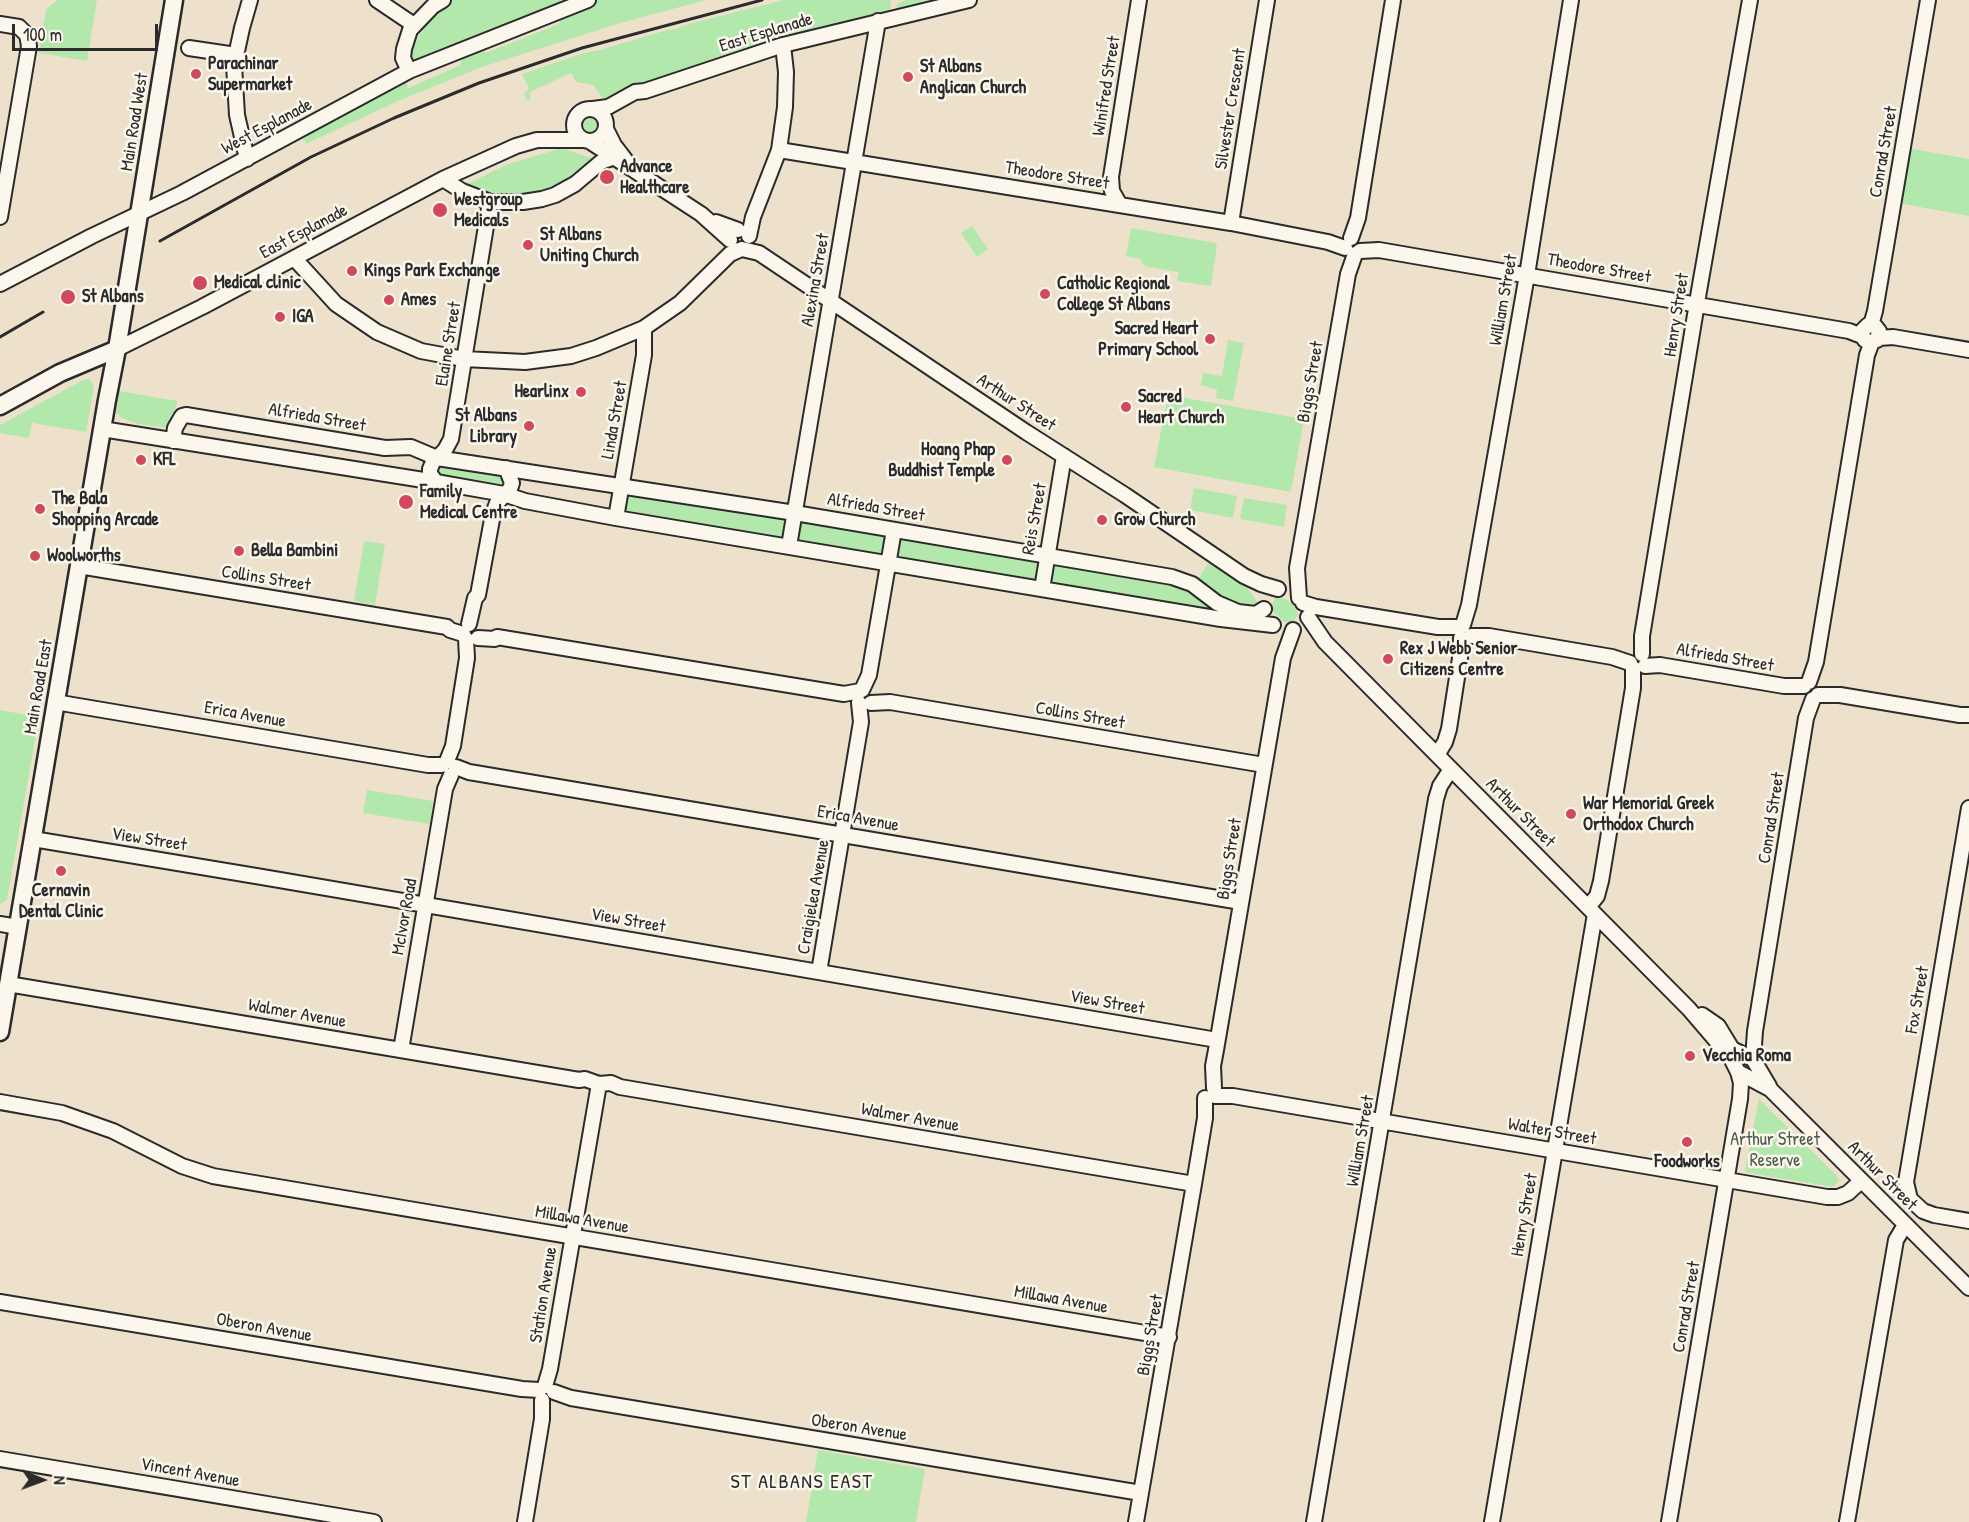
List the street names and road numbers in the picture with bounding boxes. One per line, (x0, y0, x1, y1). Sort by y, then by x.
street label: East Esplanade (717, 9, 815, 57)
street label: Winifred Street (1088, 34, 1126, 138)
street label: Silvester Crescent (1211, 47, 1251, 171)
street label: Main Road West (117, 71, 153, 173)
street label: West Esplanade (218, 94, 316, 160)
street label: Conrad Street (1865, 105, 1903, 199)
street label: Theodore Street (1004, 157, 1110, 195)
street label: East Esplanade (257, 200, 351, 264)
street label: Alexina Street (797, 232, 835, 328)
street label: Theodore Street (1546, 249, 1652, 289)
street label: William Street (1485, 253, 1523, 347)
street label: Henry Street (1660, 272, 1694, 358)
street label: Elaine Street (432, 300, 466, 388)
street label: Biggs Street (1293, 340, 1329, 424)
street label: Arthur Street (973, 370, 1059, 436)
street label: Linda Street (598, 379, 632, 461)
street label: Alfrieda Street (267, 399, 367, 437)
street label: Reis Street (1018, 482, 1052, 556)
street label: Alfrieda Street (826, 489, 926, 527)
street label: Collins Street (220, 561, 312, 597)
street label: Main Road East (20, 638, 58, 736)
street label: Alfrieda Street (1675, 639, 1775, 677)
street label: Erica Avenue (202, 697, 288, 733)
street label: Collins Street (1034, 698, 1126, 734)
street label: Conrad Street (1754, 771, 1790, 865)
street label: Arthur Street (1481, 774, 1559, 852)
street label: Erica Avenue (815, 801, 901, 837)
street label: Biggs Street (1213, 817, 1247, 901)
street label: View Street (110, 823, 188, 857)
street label: Craigielea Avenue (793, 838, 835, 956)
street label: McIvor Road (388, 877, 422, 957)
street label: View Street (589, 904, 667, 938)
street label: Fox Street (1901, 965, 1935, 1035)
street label: View Street (1068, 986, 1146, 1020)
street label: Walmer Avenue (246, 995, 348, 1033)
street label: William Street (1342, 1094, 1380, 1188)
street label: Walmer Avenue (859, 1099, 961, 1137)
street label: Walter Street (1506, 1114, 1598, 1150)
street label: Arthur Street (1843, 1137, 1921, 1215)
street label: Henry Street (1507, 1172, 1543, 1258)
street label: Millawa Avenue (533, 1201, 631, 1239)
street label: Station Avenue (526, 1245, 562, 1345)
street label: Conrad Street (1668, 1260, 1706, 1354)
street label: Millawa Avenue (1012, 1281, 1110, 1319)
street label: Biggs Street (1133, 1293, 1169, 1377)
street label: Oberon Avenue (215, 1309, 313, 1347)
street label: Oberon Avenue (810, 1410, 908, 1446)
street label: Vincent Avenue (139, 1454, 241, 1492)

